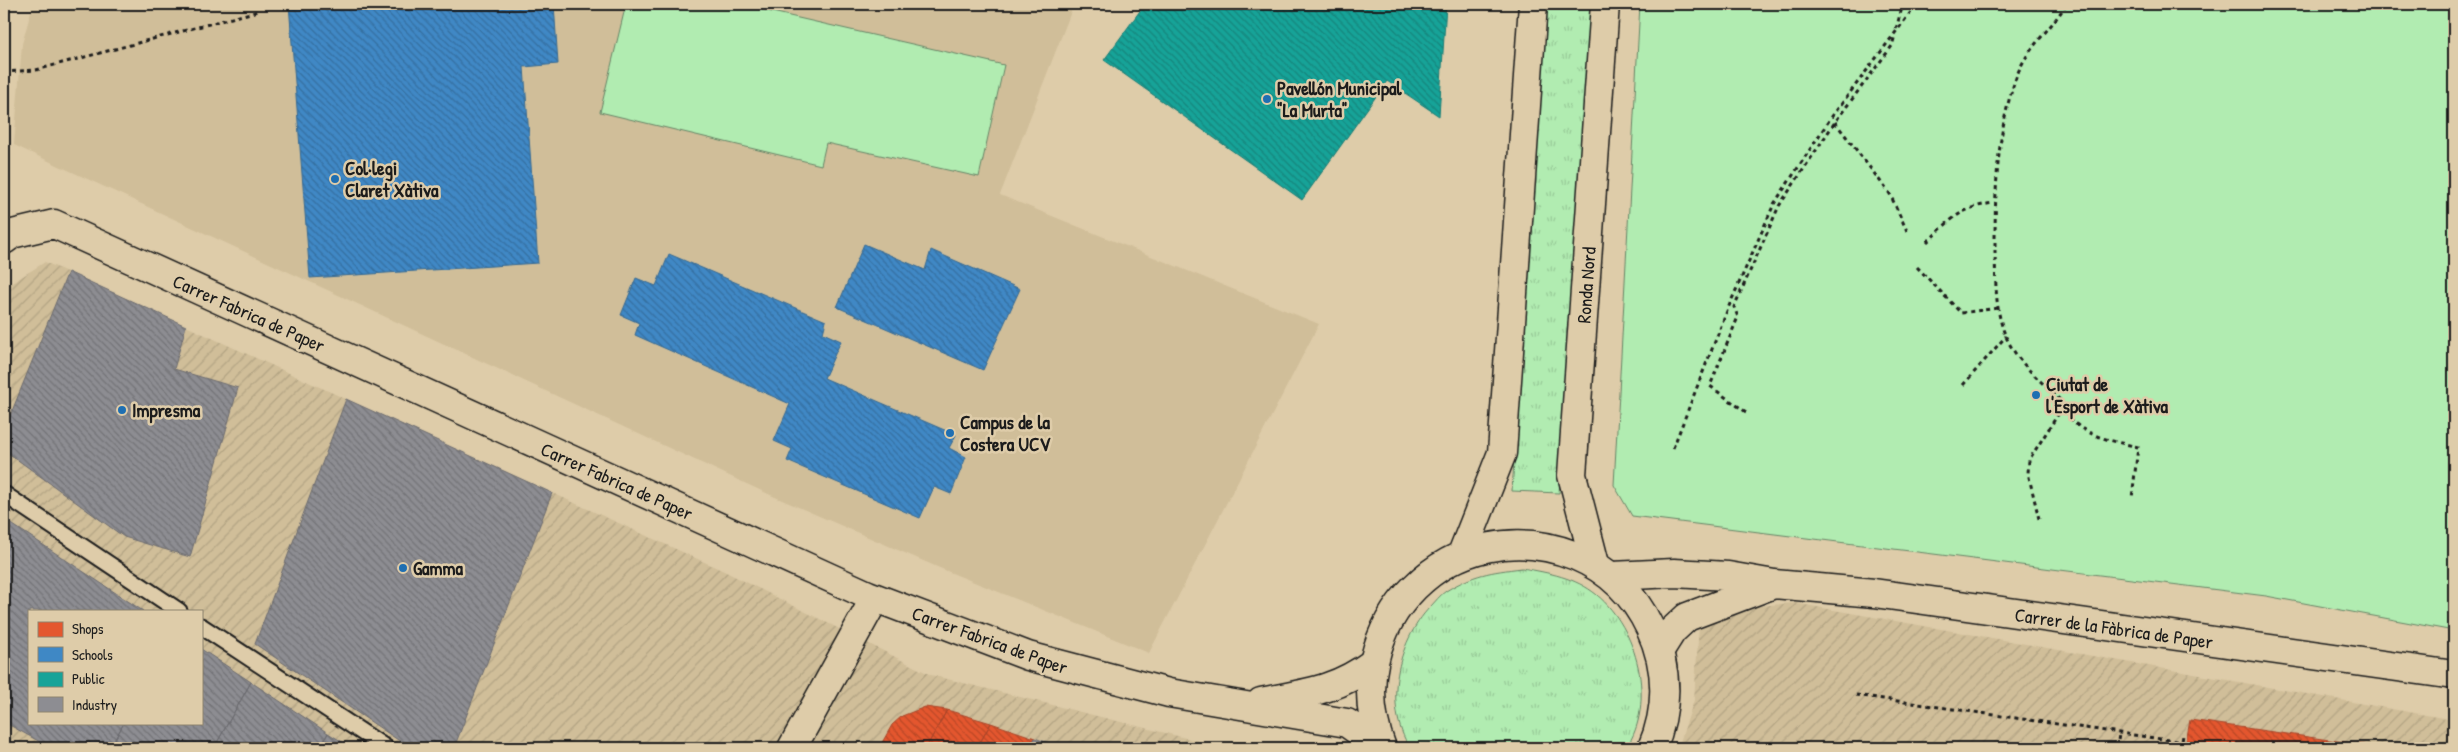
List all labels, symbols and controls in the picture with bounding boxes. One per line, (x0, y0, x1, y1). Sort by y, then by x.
place label: Pavellón Municipal "La Murta" (1277, 75, 1403, 123)
marker: Pavellón Municipal "La Murta" (1261, 93, 1273, 105)
place label: Col·legi Claret Xàtiva (345, 155, 439, 203)
marker: Col·legi Claret Xàtiva (329, 173, 341, 185)
street label: Ronda Nord (1570, 245, 1602, 324)
street label: Carrer Fabrica de Paper (169, 268, 330, 358)
place label: Ciutat de l'Esport de Xàtiva (2046, 371, 2168, 420)
marker: Ciutat de l'Esport de Xàtiva (2030, 389, 2042, 401)
place label: Impresma (132, 397, 201, 424)
marker: Impresma (116, 404, 128, 416)
place label: Campus de la Costera UCV (960, 409, 1051, 457)
marker: Campus de la Costera UCV (944, 427, 956, 439)
street label: Carrer Fabrica de Paper (537, 436, 698, 526)
place label: Gamma (413, 555, 463, 581)
marker: Gamma (397, 562, 409, 574)
street label: Carrer Fabrica de Paper (909, 600, 1072, 680)
street label: Carrer de la Fàbrica de Paper (2013, 601, 2216, 655)
legend (28, 610, 202, 724)
text: Shops (72, 618, 104, 639)
text: Schools (72, 644, 113, 665)
text: Public (72, 668, 105, 689)
text: Industry (72, 694, 117, 715)

